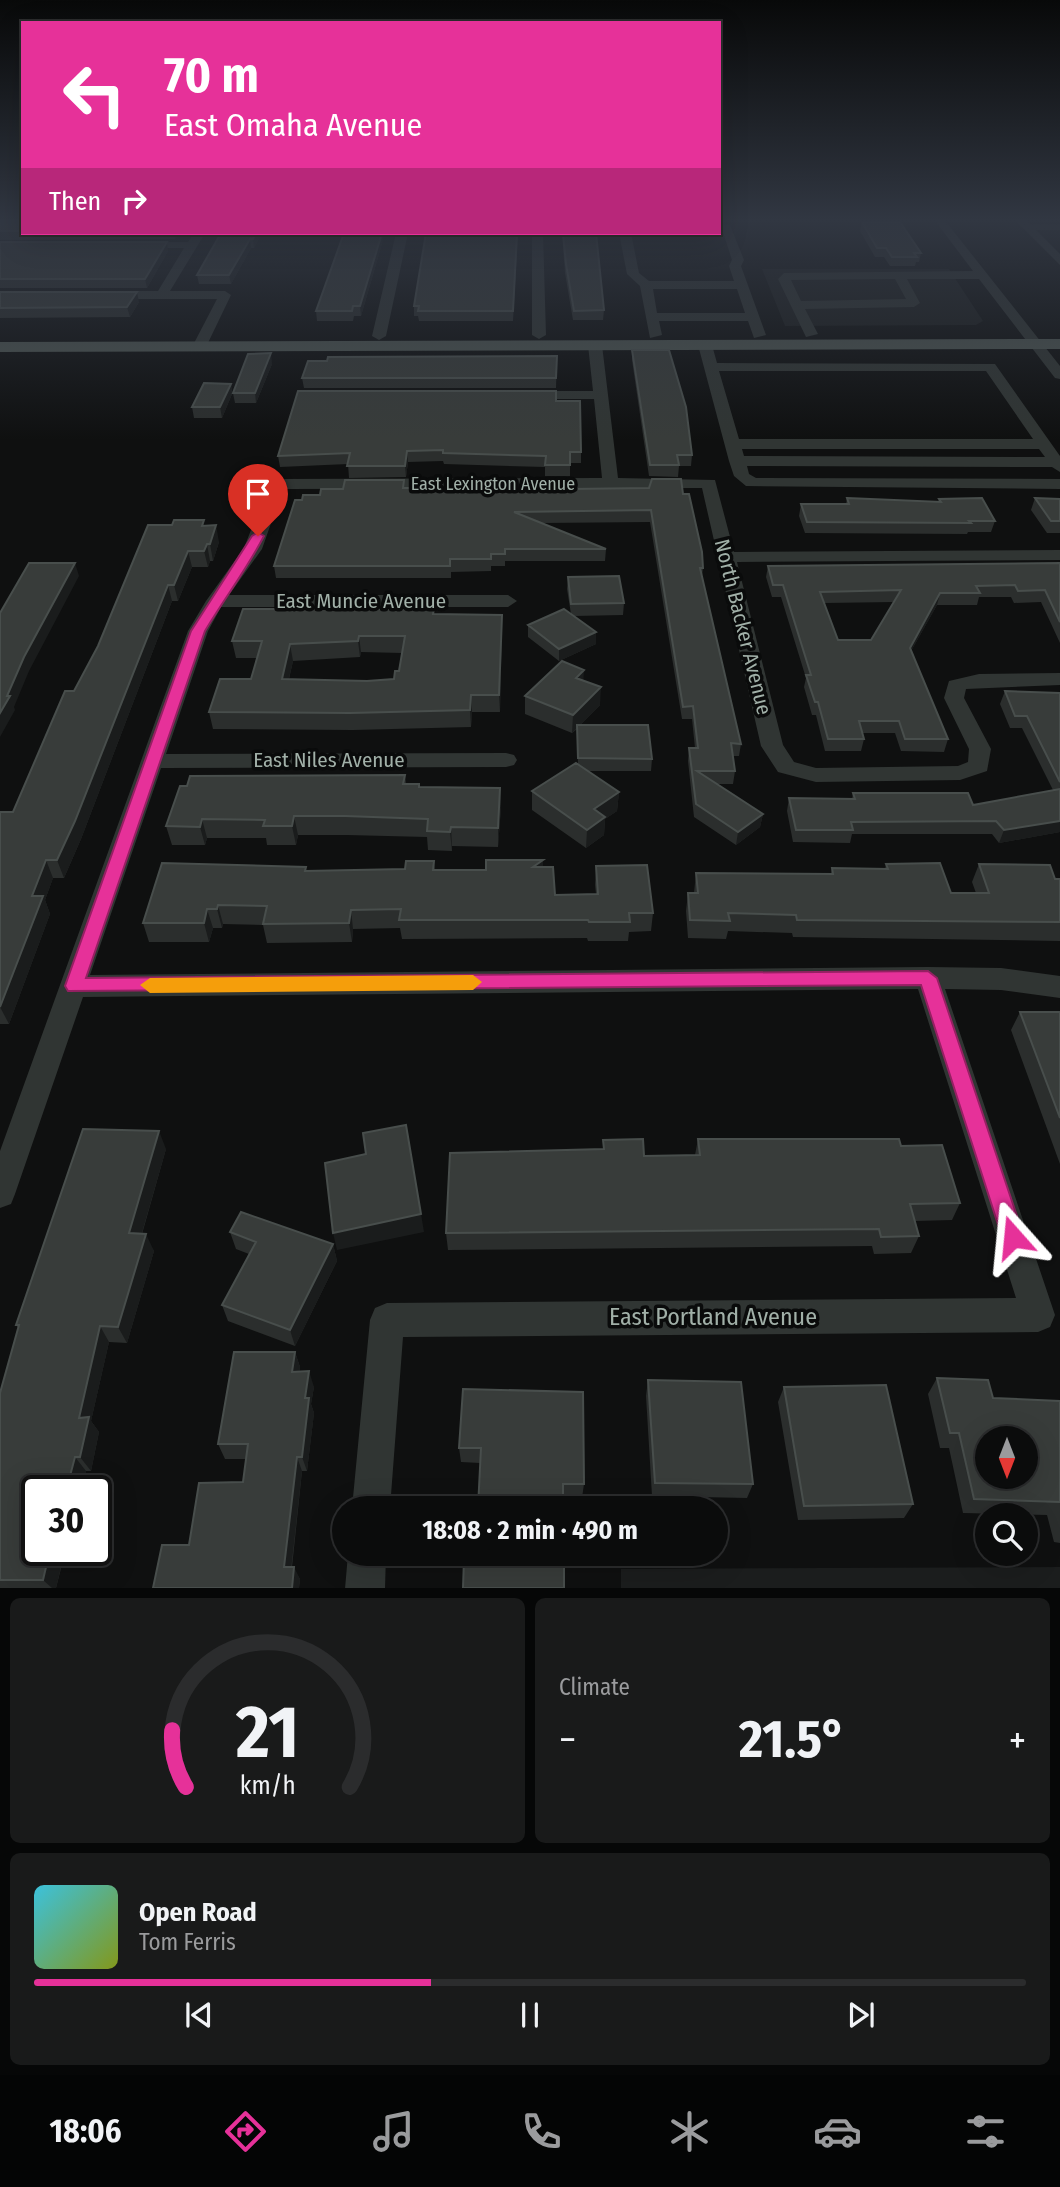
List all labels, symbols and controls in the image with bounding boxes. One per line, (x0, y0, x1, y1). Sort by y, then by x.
text: 70 m (164, 46, 259, 105)
icon: left (49, 49, 140, 140)
text: East Omaha Avenue (164, 106, 422, 144)
icon: right (115, 182, 153, 220)
text: Then (49, 186, 101, 217)
pin (228, 464, 288, 536)
street label: East Lexington Avenue (411, 473, 575, 495)
icon: arrive (239, 475, 277, 513)
street label: North Backer Avenue (709, 536, 777, 718)
street label: East Muncie Avenue (276, 588, 446, 614)
street label: East Niles Avenue (253, 747, 405, 773)
position arrow (976, 1200, 1050, 1274)
street label: East Portland Avenue (609, 1303, 817, 1331)
north arrow (975, 1426, 1038, 1489)
map controls (975, 1426, 1038, 1566)
speed limit sign: 30 (21, 1475, 112, 1566)
button: search (975, 1503, 1038, 1566)
text: 18:08 · 2 min · 490 m (422, 1515, 638, 1546)
text: Climate (559, 1673, 630, 1701)
text: 21 (235, 1689, 299, 1776)
text: 21.5° (739, 1708, 846, 1771)
text: − (559, 1717, 576, 1763)
text: + (1009, 1717, 1026, 1763)
text: km/h (240, 1770, 295, 1800)
text: Open Road (139, 1897, 257, 1928)
text: Tom Ferris (139, 1928, 236, 1956)
icon: previous (180, 1996, 218, 2034)
icon: pause (511, 1996, 549, 2034)
icon: next (842, 1996, 880, 2034)
icon: directions (221, 2107, 270, 2156)
icon: music (369, 2107, 418, 2156)
icon: phone (517, 2107, 566, 2156)
icon: climate (665, 2107, 714, 2156)
icon: car (813, 2107, 862, 2156)
icon: filters (961, 2107, 1010, 2156)
text: 18:06 (50, 2112, 122, 2150)

